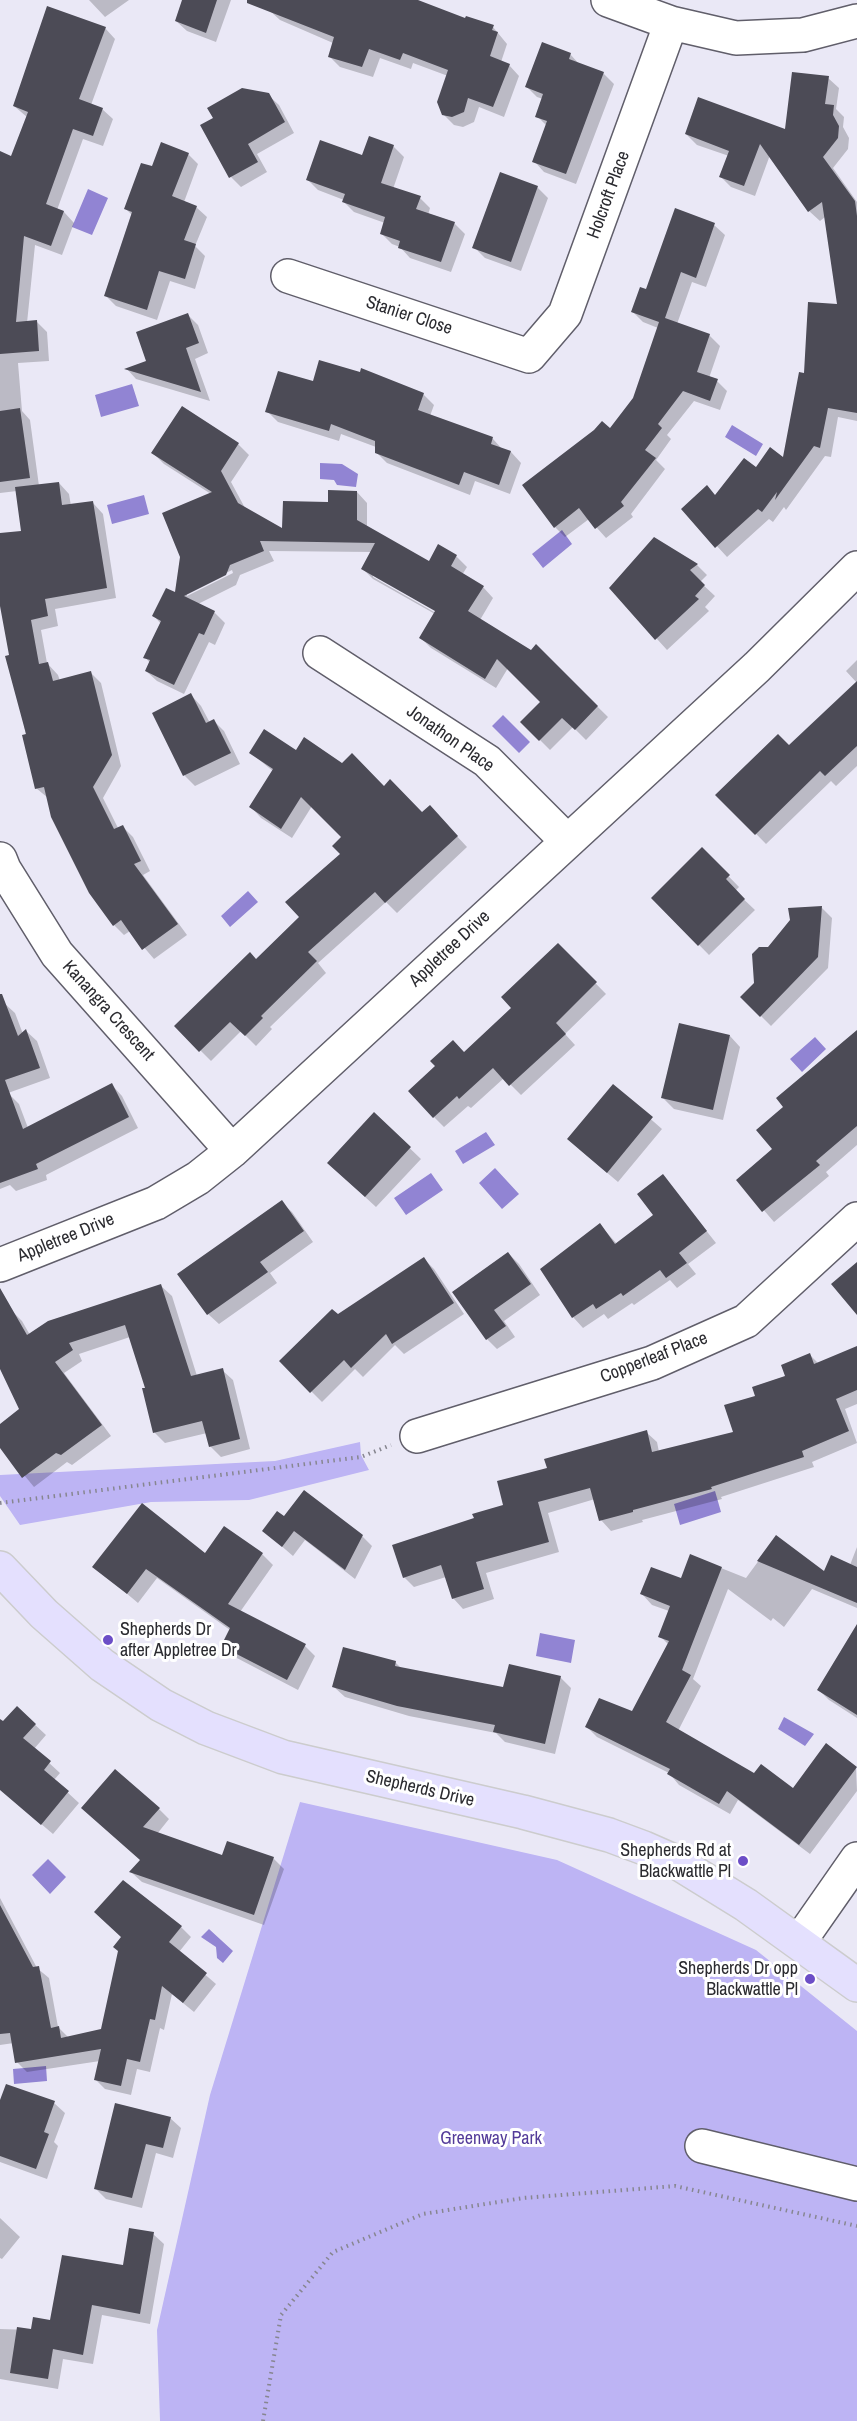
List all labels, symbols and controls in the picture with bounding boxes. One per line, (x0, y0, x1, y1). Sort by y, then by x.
street label: Holcroft Place (583, 148, 635, 242)
street label: Stanier Close (363, 292, 455, 340)
street label: Jonathon Place (402, 701, 498, 777)
street label: Appletree Drive (405, 906, 495, 992)
street label: Kanangra Crescent (57, 957, 159, 1065)
street label: Appletree Drive (14, 1209, 118, 1267)
street label: Copperleaf Place (597, 1328, 711, 1388)
place label: Shepherds Dr after Appletree Dr (120, 1619, 236, 1662)
marker: Shepherds Dr after Appletree Dr (101, 1633, 115, 1647)
street label: Shepherds Drive (364, 1766, 476, 1812)
place label: Shepherds Rd at Blackwattle Pl (620, 1840, 731, 1882)
marker: Shepherds Rd at Blackwattle Pl (736, 1854, 750, 1868)
place label: Shepherds Dr opp Blackwattle Pl (678, 1958, 798, 2000)
marker: Shepherds Dr opp Blackwattle Pl (803, 1972, 817, 1986)
park label: Greenway Park (440, 2128, 542, 2150)

